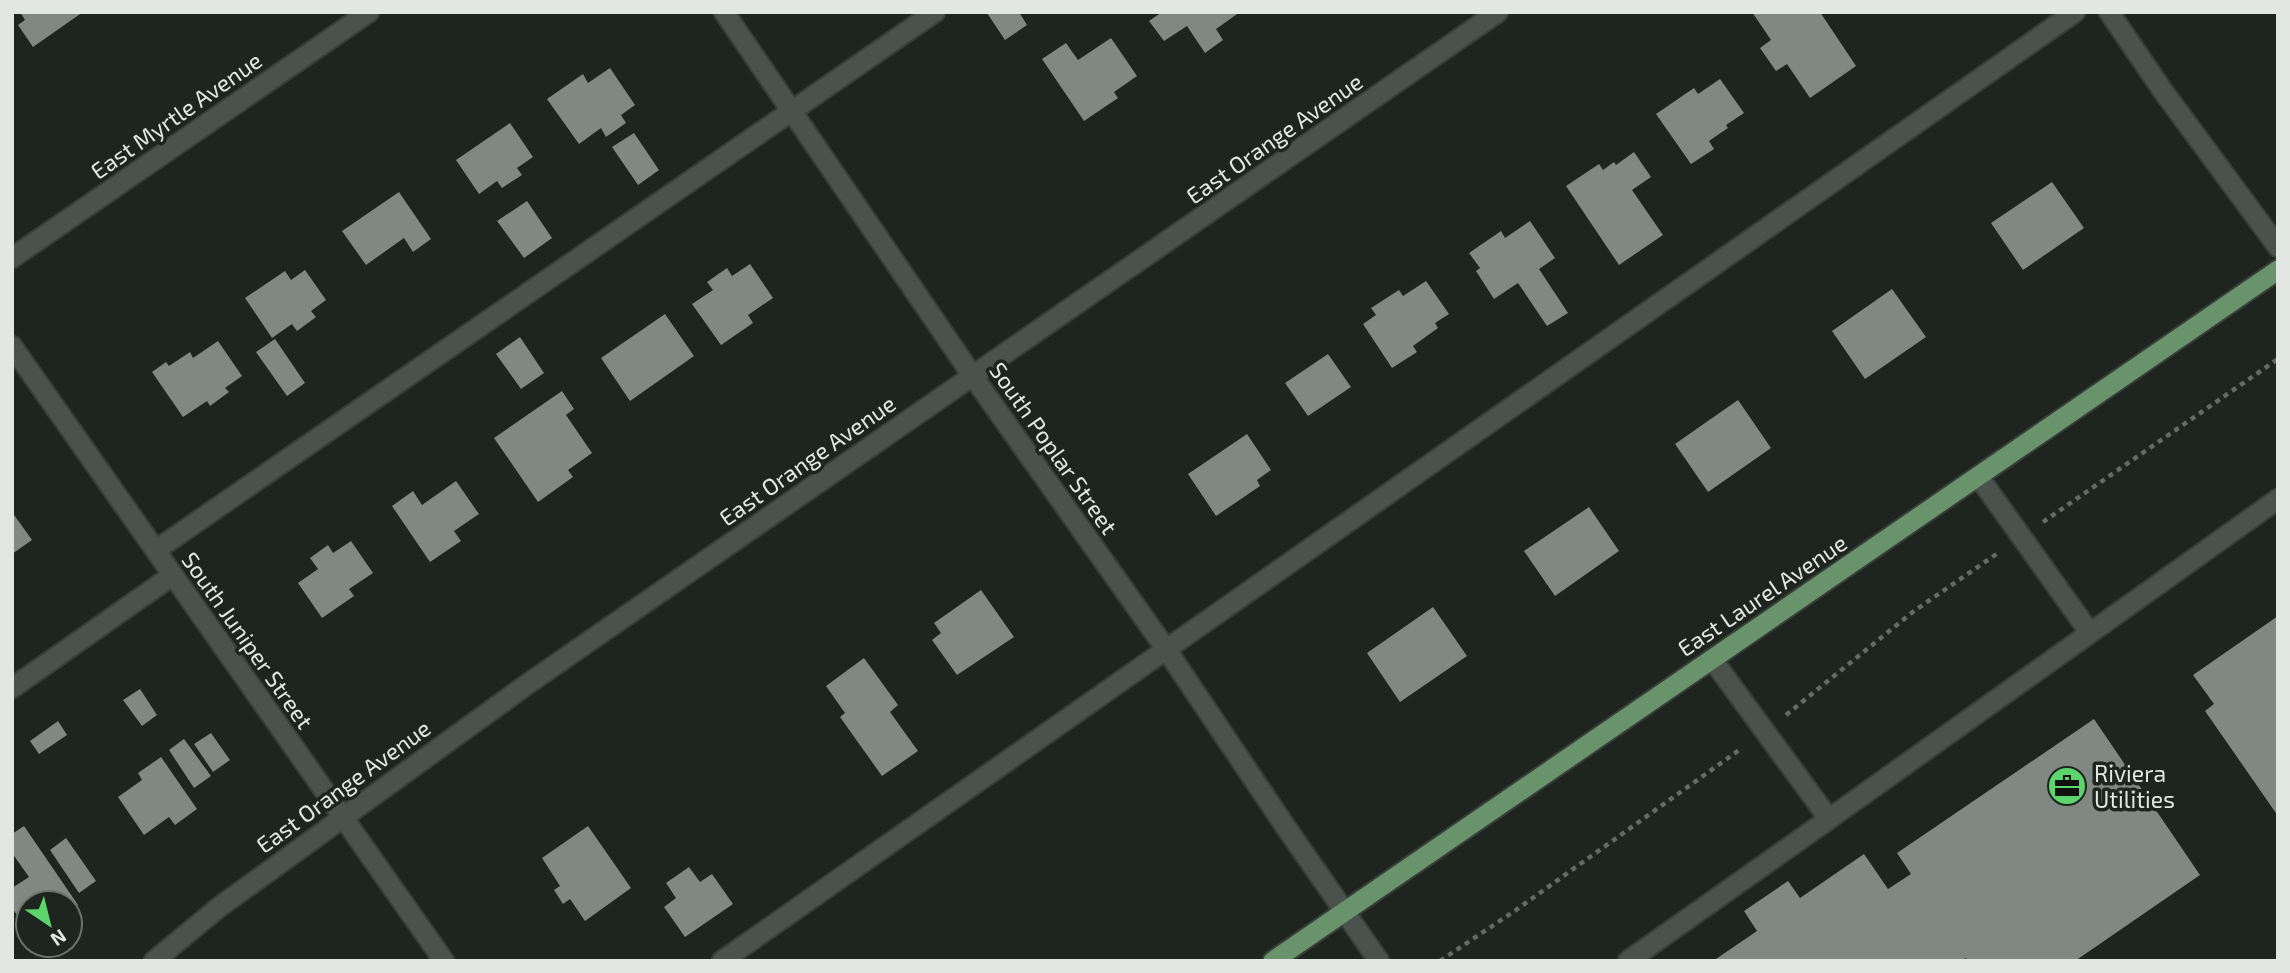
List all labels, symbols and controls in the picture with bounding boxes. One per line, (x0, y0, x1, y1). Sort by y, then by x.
street label: East Myrtle Avenue (85, 46, 267, 184)
street label: East Orange Avenue (1181, 67, 1367, 209)
street label: South Poplar Street (984, 357, 1124, 540)
street label: East Orange Avenue (714, 389, 900, 531)
street label: East Laurel Avenue (1672, 528, 1852, 662)
street label: South Juniper Street (176, 546, 320, 734)
street label: East Orange Avenue (250, 713, 436, 859)
place label: Riviera Utilities (2094, 759, 2175, 813)
office icon: Riviera Utilities (2046, 765, 2088, 807)
north arrow (14, 889, 84, 959)
text: N (47, 925, 71, 952)

